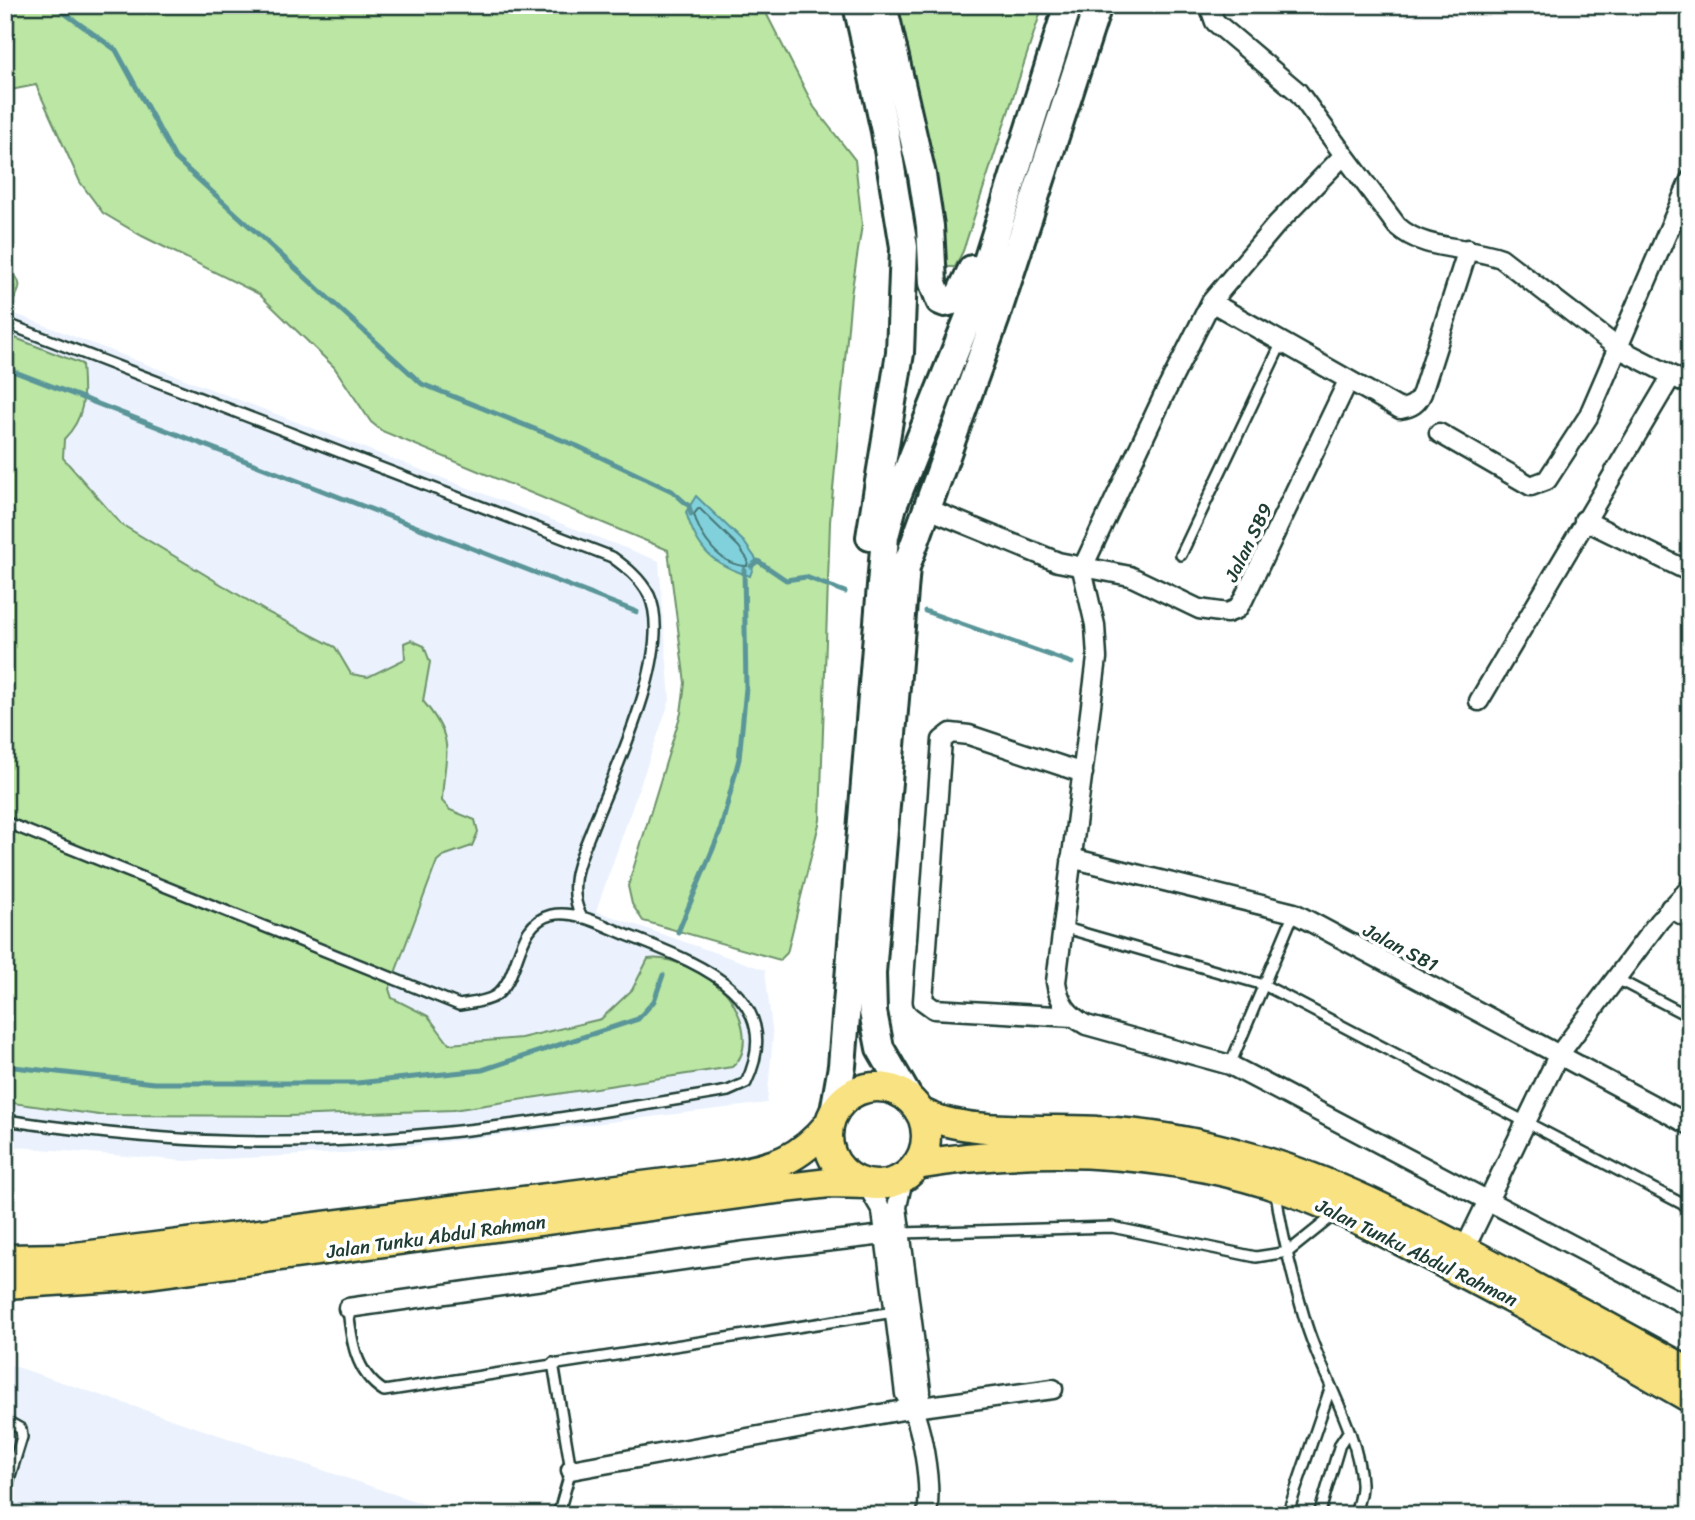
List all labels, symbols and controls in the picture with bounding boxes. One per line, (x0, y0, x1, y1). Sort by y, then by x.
street label: Jalan SB9 (1215, 497, 1282, 588)
street label: Jalan SB1 (1356, 913, 1444, 981)
street label: Jalan Tunku Abdul Rahman (1309, 1189, 1523, 1316)
street label: Jalan Tunku Abdul Rahman (323, 1205, 548, 1268)

